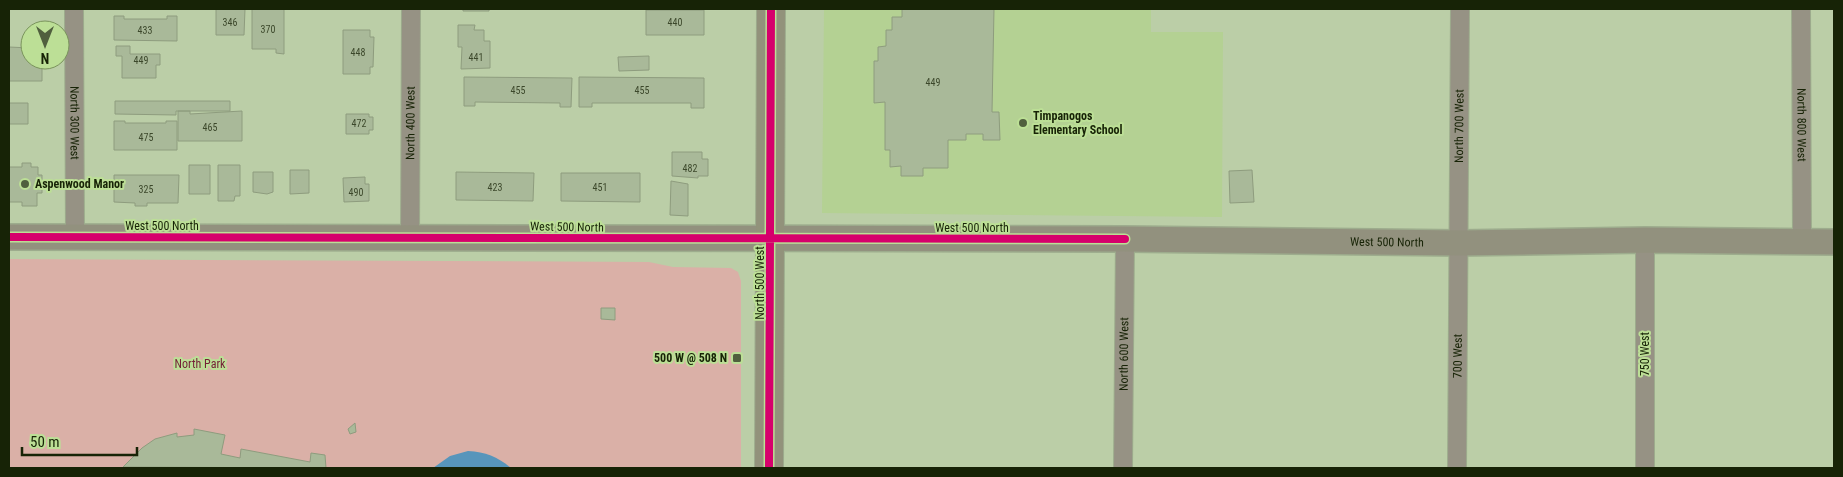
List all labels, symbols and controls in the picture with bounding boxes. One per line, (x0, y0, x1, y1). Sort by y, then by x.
house number: 346 (223, 17, 237, 28)
house number: 440 (668, 17, 682, 28)
north arrow (20, 20, 70, 70)
house number: 370 (261, 24, 275, 35)
house number: 433 (138, 25, 152, 36)
house number: 448 (351, 47, 365, 58)
text: N (41, 50, 49, 66)
house number: 441 (469, 52, 483, 63)
house number: 449 (134, 55, 148, 66)
house number: 449 (926, 77, 940, 88)
house number: 455 (511, 85, 525, 96)
house number: 455 (635, 85, 649, 96)
street label: North 300 West (67, 86, 82, 160)
street label: North 400 West (403, 86, 418, 160)
street label: North 800 West (1794, 88, 1809, 162)
street label: North 700 West (1452, 89, 1466, 163)
place label: Timpanogos Elementary School (1033, 109, 1123, 137)
marker: Timpanogos Elementary School (1017, 117, 1029, 129)
house number: 472 (352, 118, 366, 129)
house number: 465 (203, 122, 217, 133)
house number: 475 (139, 132, 153, 143)
house number: 482 (683, 163, 697, 174)
place label: Aspenwood Manor (35, 177, 124, 191)
marker: Aspenwood Manor (19, 178, 31, 190)
house number: 423 (488, 182, 502, 193)
house number: 451 (593, 182, 607, 193)
house number: 325 (139, 184, 153, 195)
house number: 490 (349, 187, 363, 198)
street label: West 500 North (125, 219, 199, 233)
street label: West 500 North (530, 219, 604, 235)
street label: West 500 North (935, 221, 1009, 235)
street label: West 500 North (1350, 235, 1424, 250)
street label: North 500 West (753, 246, 767, 320)
street label: North 600 West (1117, 317, 1131, 391)
street label: 750 West (1638, 331, 1652, 376)
street label: 700 West (1451, 333, 1465, 378)
place label: 500 W @ 508 N (654, 351, 727, 365)
marker: 500 W @ 508 N (731, 352, 743, 364)
park label: North Park (175, 357, 226, 371)
scale bar (22, 424, 138, 456)
text: 50 m (30, 433, 60, 451)

